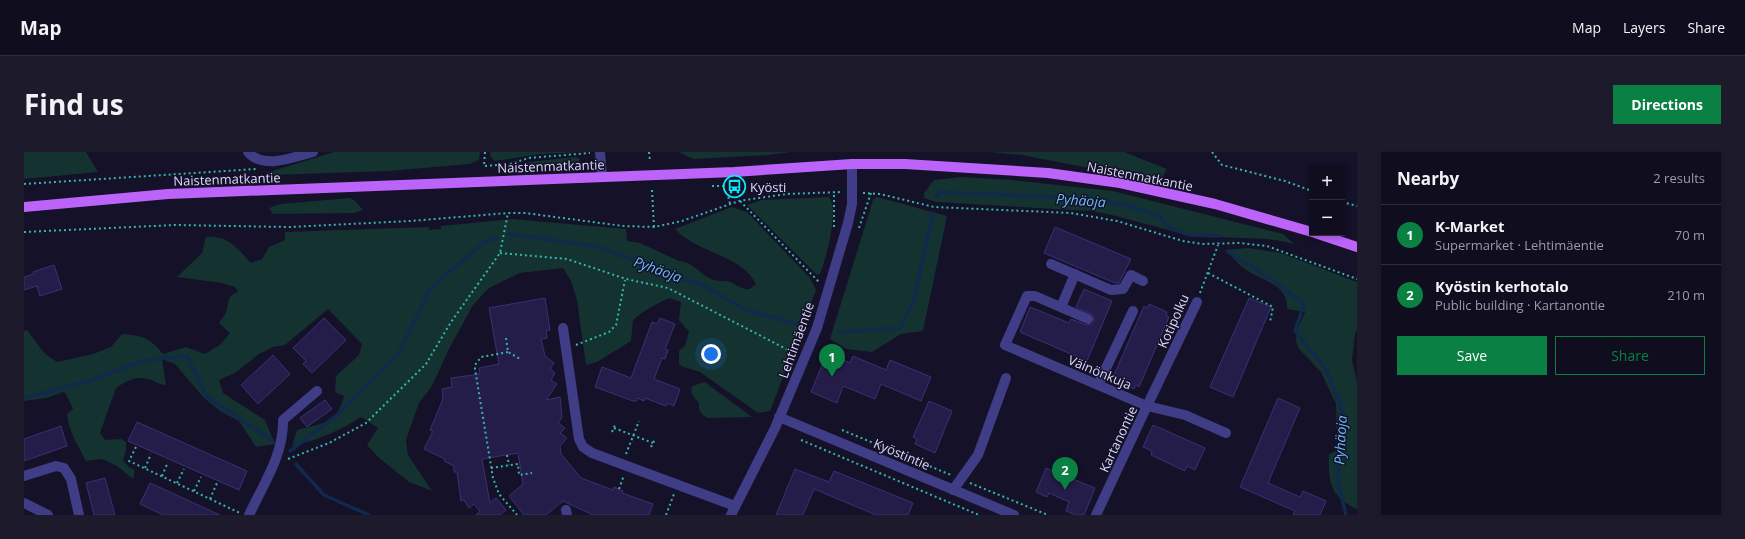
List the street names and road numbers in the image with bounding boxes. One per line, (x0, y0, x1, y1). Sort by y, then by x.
street label: Naistenmatkantie (497, 155, 605, 177)
street label: Naistenmatkantie (1086, 157, 1194, 195)
street label: Naistenmatkantie (173, 168, 281, 190)
street label: Kotipolku (1153, 291, 1193, 351)
street label: Lehtimäentie (774, 299, 818, 381)
street label: Väinönkuja (1065, 351, 1135, 393)
street label: Kartanontie (1095, 403, 1141, 475)
street label: Kyöstintie (871, 434, 933, 474)

